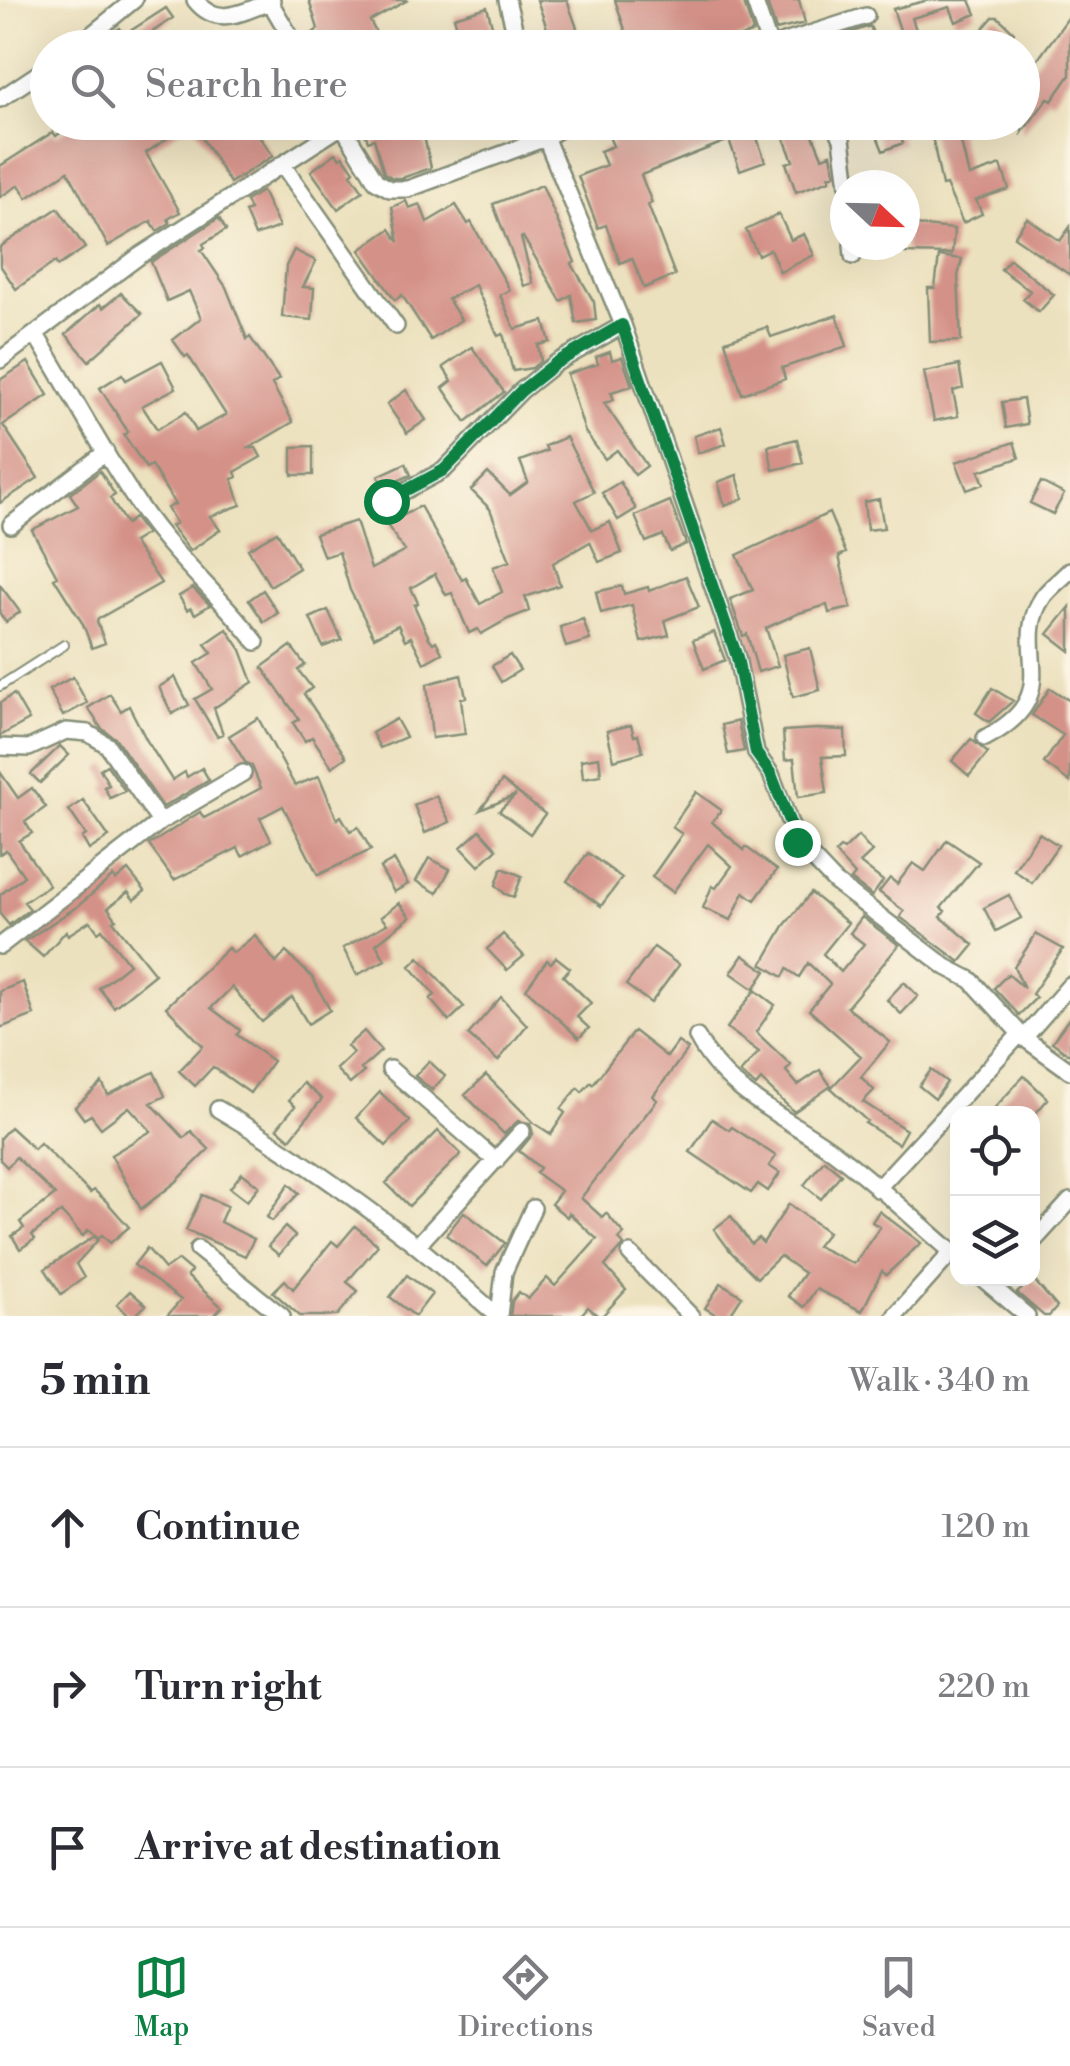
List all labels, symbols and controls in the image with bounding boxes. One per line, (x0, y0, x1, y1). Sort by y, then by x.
search box (30, 30, 1040, 140)
icon: search (65, 58, 120, 113)
text: Search here (145, 62, 348, 109)
north arrow (830, 170, 920, 260)
route start (364, 479, 410, 525)
route end (775, 820, 821, 866)
map controls (950, 1106, 1040, 1286)
button: locate (950, 1106, 1040, 1196)
button: layers (950, 1196, 1040, 1286)
text: 5 min (40, 1355, 150, 1408)
text: Walk · 340 m (849, 1361, 1030, 1401)
icon: ahead (40, 1500, 95, 1555)
text: Continue (135, 1504, 300, 1551)
text: 120 m (941, 1507, 1030, 1547)
icon: right (40, 1660, 95, 1715)
text: Turn right (135, 1664, 321, 1711)
text: 220 m (938, 1667, 1030, 1707)
icon: arrive (40, 1820, 95, 1875)
text: Arrive at destination (135, 1824, 501, 1871)
tab: Map (134, 1950, 189, 2045)
tab: Directions (458, 1950, 593, 2045)
tab: Saved (862, 1950, 936, 2045)

